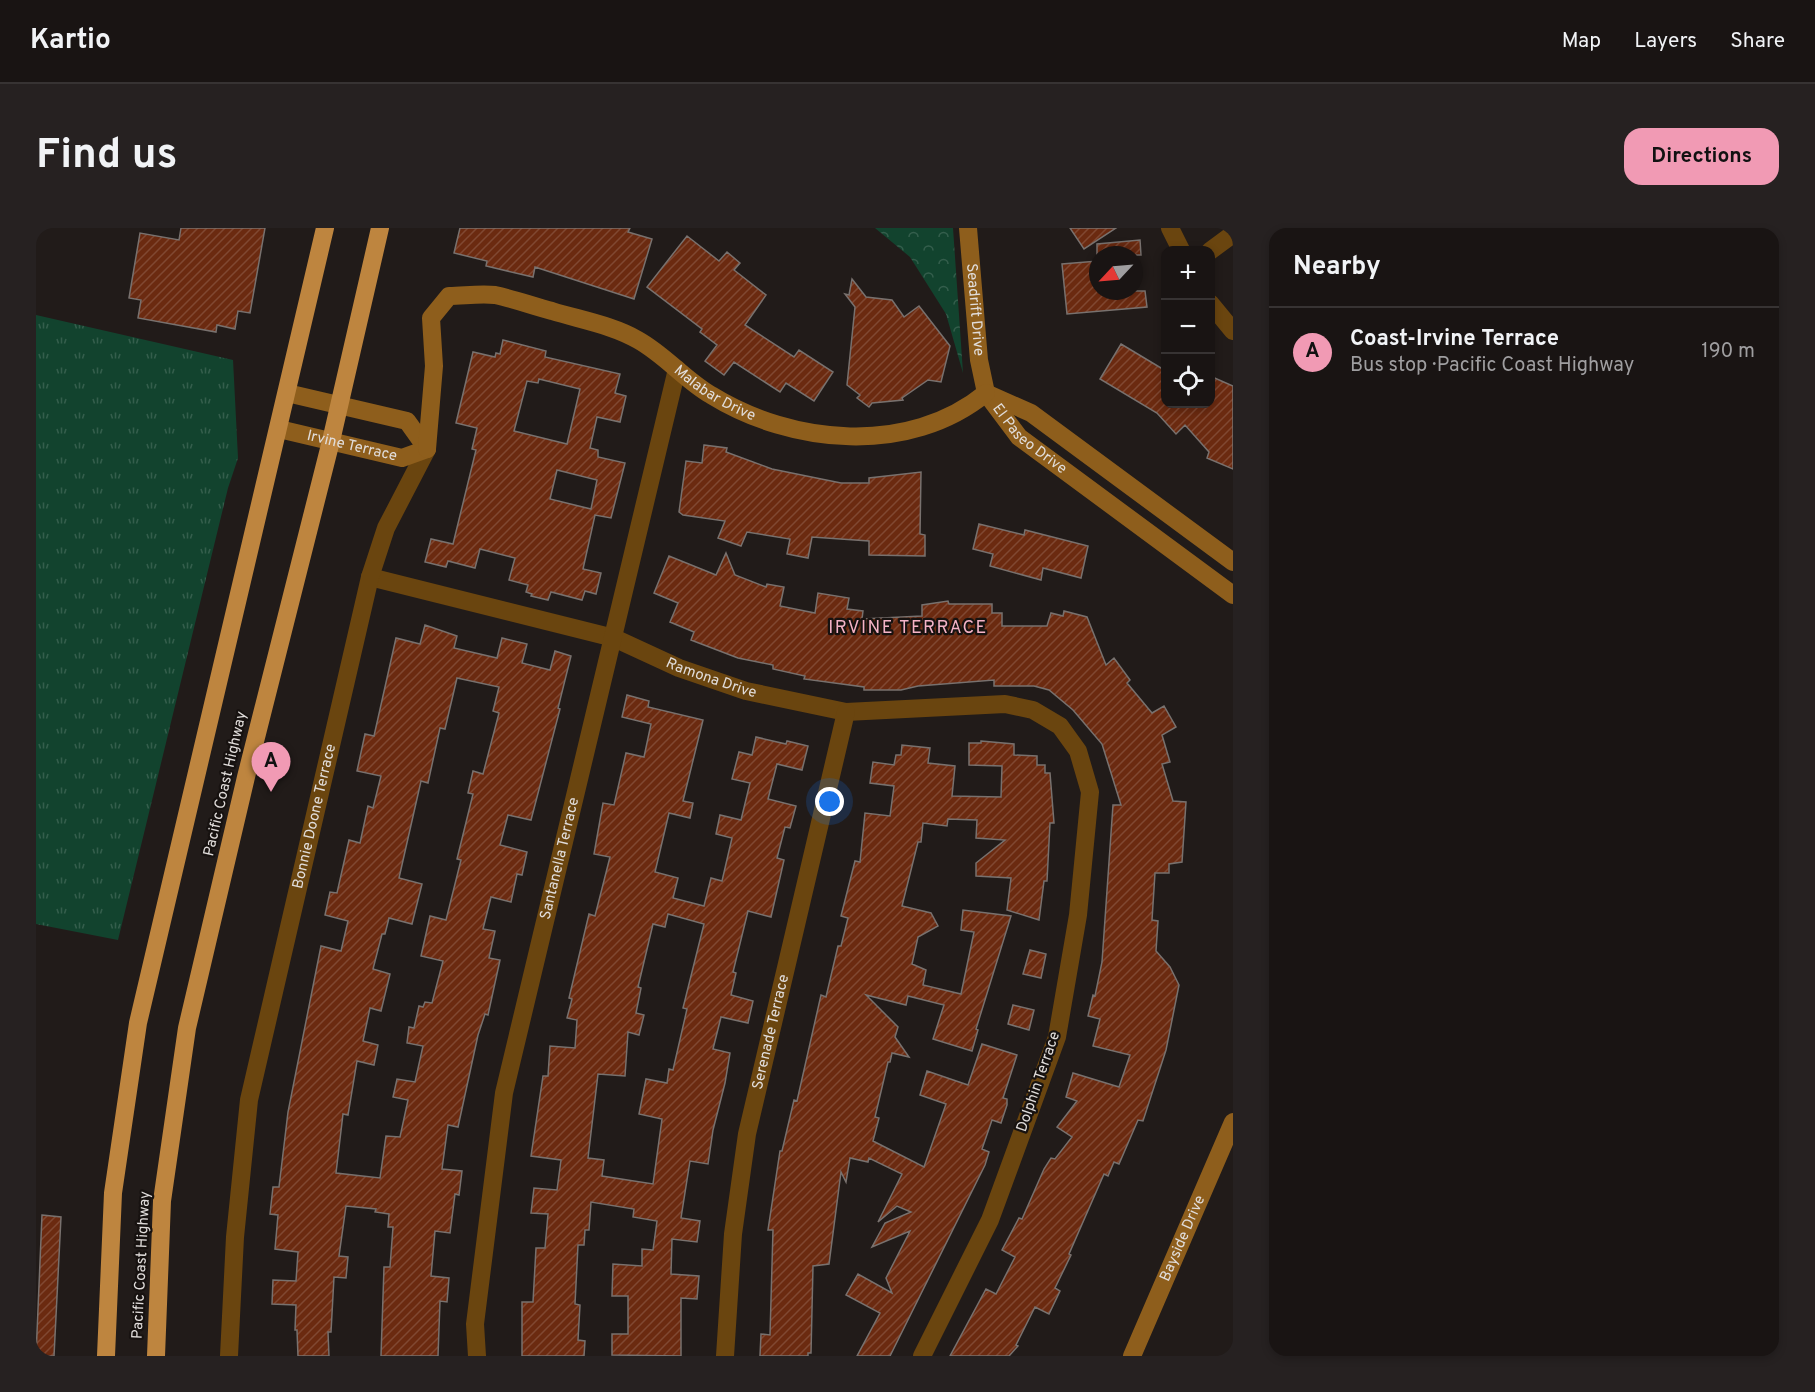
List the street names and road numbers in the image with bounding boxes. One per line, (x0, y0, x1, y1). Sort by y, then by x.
street label: Seadrift Drive (961, 263, 988, 357)
street label: Malabar Drive (670, 361, 758, 426)
street label: El Paseo Drive (988, 400, 1070, 478)
street label: Irvine Terrace (305, 426, 399, 466)
street label: Ramona Drive (663, 654, 758, 702)
street label: Pacific Coast Highway (200, 710, 252, 858)
street label: Bonnie Doone Terrace (289, 742, 341, 891)
street label: Santanella Terrace (536, 795, 584, 922)
street label: Serenade Terrace (748, 973, 794, 1091)
street label: Dolphin Terrace (1013, 1029, 1065, 1135)
street label: Pacific Coast Highway (129, 1190, 155, 1339)
street label: Bayside Drive (1156, 1192, 1210, 1284)

